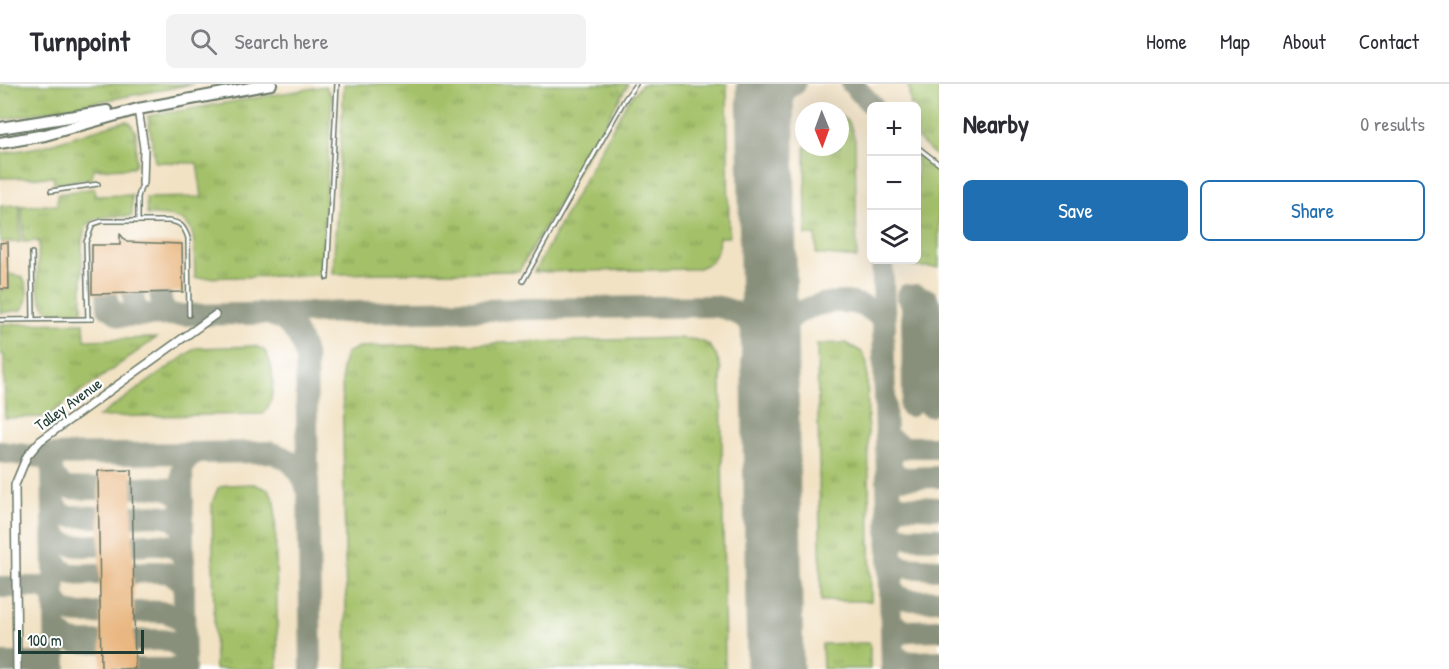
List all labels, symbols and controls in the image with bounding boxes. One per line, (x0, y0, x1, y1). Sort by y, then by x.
search box (166, 14, 586, 68)
text: Turnpoint (30, 22, 130, 60)
icon: search (187, 25, 220, 58)
text: Search here (235, 26, 329, 56)
text: Home (1146, 27, 1187, 56)
text: Map (1220, 27, 1250, 56)
text: About (1283, 27, 1326, 56)
text: Contact (1359, 27, 1419, 56)
north arrow (795, 102, 849, 156)
map controls (867, 102, 921, 264)
button: + (867, 102, 921, 156)
text: Nearby (963, 106, 1029, 141)
text: 0 results (1360, 110, 1425, 137)
button: − (867, 156, 921, 210)
button: Save (963, 180, 1188, 241)
button: Share (1200, 180, 1425, 241)
button: layers (867, 210, 921, 264)
street label: Talley Avenue (30, 372, 107, 436)
scale bar (18, 627, 144, 654)
text: 100 m (27, 629, 62, 651)

